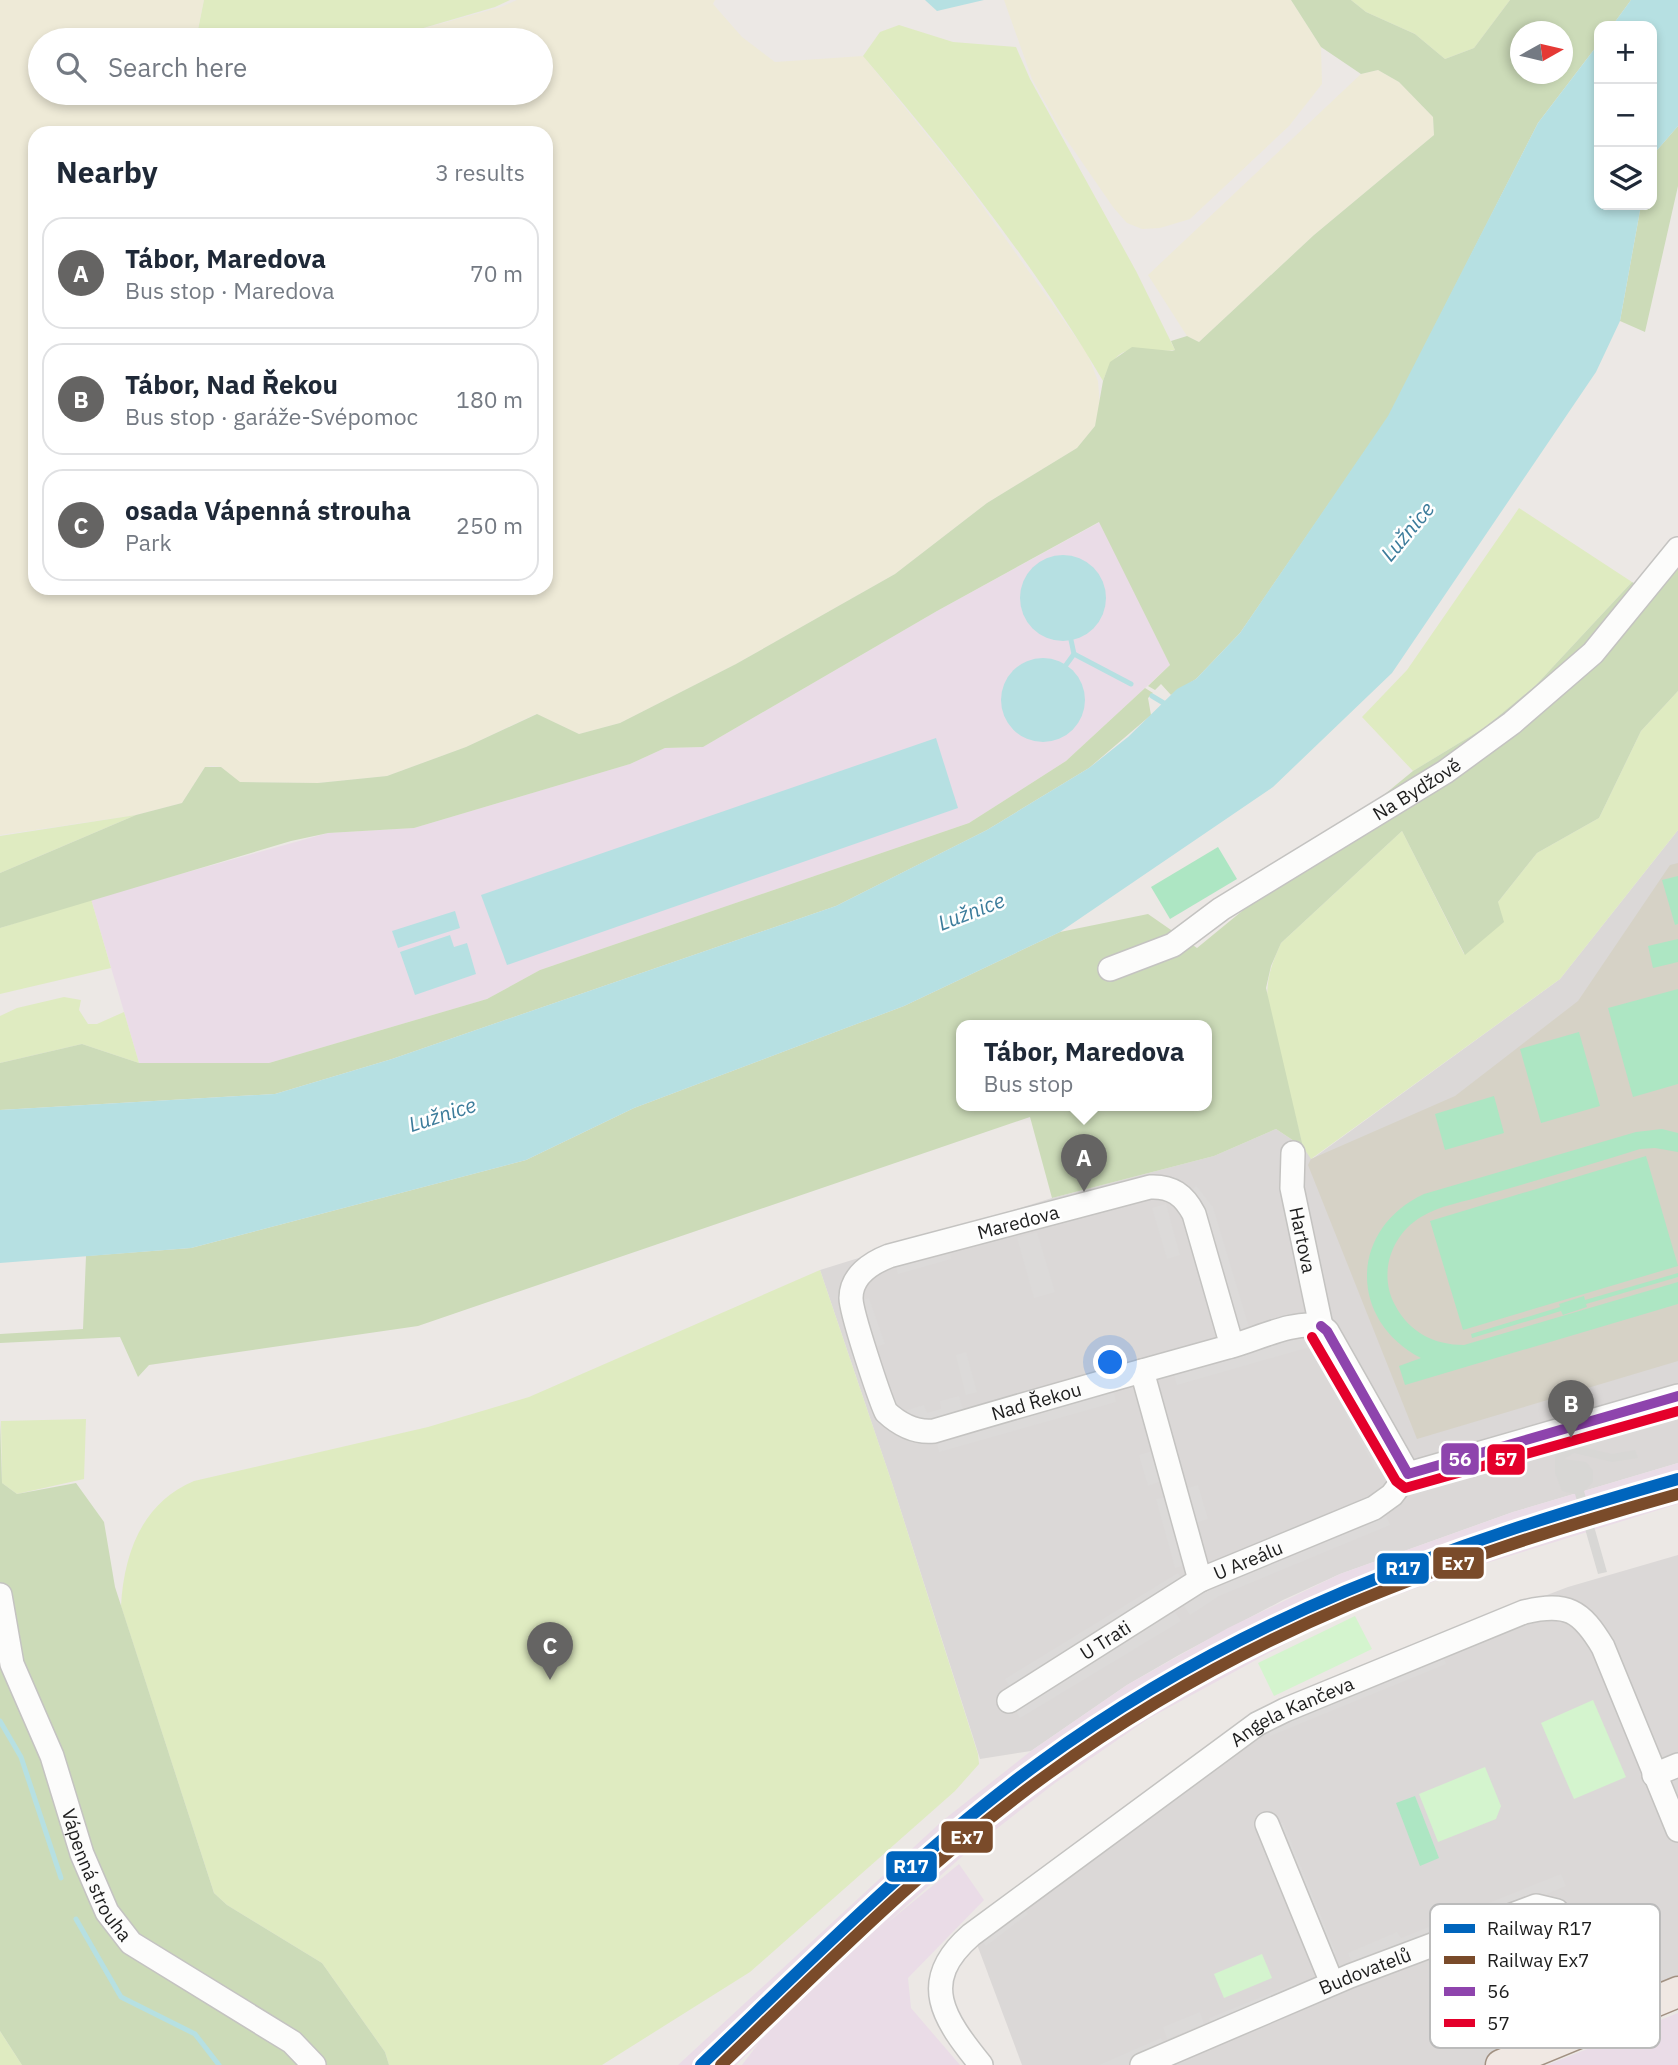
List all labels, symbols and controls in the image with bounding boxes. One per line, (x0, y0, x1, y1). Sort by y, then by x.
north arrow (1510, 21, 1573, 84)
map controls (1594, 21, 1657, 210)
button: + (1594, 21, 1657, 84)
search box (28, 28, 553, 105)
icon: search (52, 48, 90, 86)
text: Search here (108, 50, 247, 84)
button: − (1594, 84, 1657, 147)
button: layers (1594, 147, 1657, 210)
text: Nearby (56, 152, 158, 191)
text: 3 results (435, 157, 525, 187)
text: Tábor, Maredova (125, 241, 326, 275)
text: A (73, 258, 89, 288)
text: 70 m (470, 258, 523, 288)
text: Bus stop · Maredova (125, 275, 335, 305)
text: Tábor, Nad Řekou (125, 367, 338, 401)
text: B (73, 384, 89, 414)
text: 180 m (456, 384, 523, 414)
text: Bus stop · garáže-Svépomoc (125, 401, 418, 431)
text: osada Vápenná strouha (125, 493, 411, 527)
water label: Lužnice (1374, 495, 1440, 567)
text: C (74, 510, 88, 540)
text: 250 m (456, 510, 523, 540)
text: Park (125, 527, 172, 557)
street label: Na Bydžově (1368, 752, 1466, 825)
water label: Lužnice (934, 885, 1009, 937)
popup (956, 1020, 1212, 1111)
text: Tábor, Maredova (983, 1034, 1185, 1068)
text: Bus stop (983, 1068, 1073, 1098)
water label: Lužnice (405, 1090, 480, 1138)
pin: A (1061, 1134, 1107, 1192)
street label: Maredova (974, 1200, 1062, 1244)
street label: Hartova (1284, 1205, 1322, 1275)
your location (1093, 1345, 1127, 1379)
street label: Nad Řekou (988, 1377, 1084, 1426)
pin: B (1548, 1380, 1594, 1438)
line badge: 56 (1440, 1442, 1480, 1476)
line badge: 57 (1486, 1443, 1526, 1476)
text: 56 (1449, 1447, 1471, 1471)
text: 57 (1495, 1447, 1517, 1471)
street label: U Areálu (1210, 1535, 1286, 1585)
line badge: Ex7 (1432, 1546, 1485, 1580)
text: Ex7 (1441, 1551, 1475, 1575)
line badge: R17 (1376, 1552, 1430, 1585)
text: R17 (1385, 1556, 1421, 1580)
street label: U Trati (1075, 1615, 1135, 1665)
pin: C (527, 1622, 573, 1680)
street label: Angela Kančeva (1225, 1671, 1357, 1752)
street label: Vápenná strouha (57, 1806, 137, 1946)
line badge: Ex7 (940, 1820, 994, 1854)
text: Ex7 (950, 1825, 984, 1849)
line badge: R17 (885, 1850, 938, 1883)
text: R17 (893, 1854, 929, 1878)
legend (1430, 1904, 1660, 2048)
text: Railway R17 (1487, 1916, 1592, 1940)
street label: Budovatelů (1315, 1942, 1414, 2000)
text: Railway Ex7 (1487, 1948, 1590, 1972)
text: 56 (1487, 1979, 1510, 2003)
text: 57 (1487, 2011, 1510, 2035)

